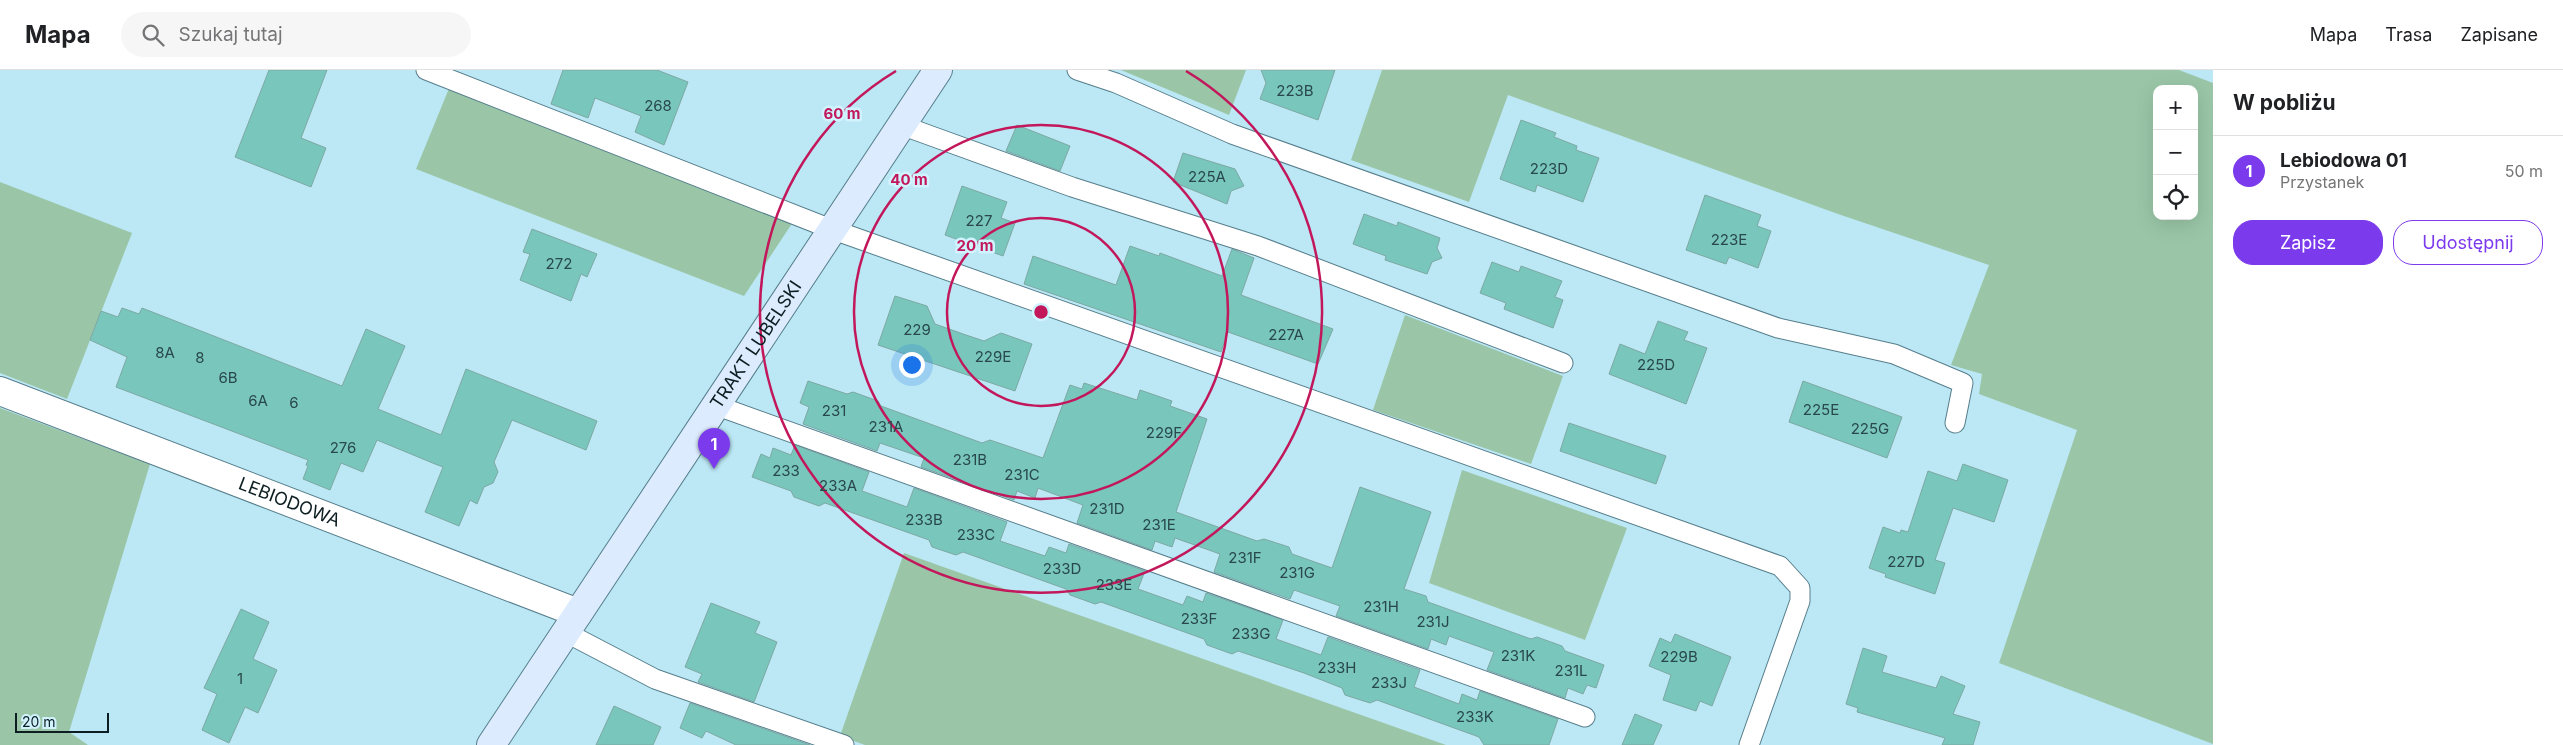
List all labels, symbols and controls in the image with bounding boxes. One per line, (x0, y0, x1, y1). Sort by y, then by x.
search box (121, 12, 471, 57)
text: Mapa (25, 20, 91, 49)
icon: search (139, 21, 167, 49)
text: Szukaj tutaj (179, 23, 283, 46)
text: Mapa (2310, 24, 2357, 45)
text: Trasa (2385, 24, 2432, 45)
text: Zapisane (2460, 24, 2538, 45)
house number: 223B (1276, 81, 1314, 100)
map controls (2153, 85, 2198, 220)
button: + (2153, 85, 2198, 130)
text: W pobliżu (2233, 90, 2336, 115)
house number: 268 (644, 96, 672, 115)
text: 60 m (823, 104, 861, 123)
button: − (2153, 130, 2198, 175)
text: Lebiodowa 01 (2280, 149, 2407, 172)
house number: 223D (1530, 159, 1568, 178)
text: 1 (2246, 161, 2252, 181)
text: 50 m (2505, 161, 2543, 181)
house number: 225A (1188, 167, 1226, 186)
text: 40 m (890, 170, 928, 189)
text: Przystanek (2280, 172, 2364, 192)
button: locate (2153, 175, 2198, 220)
house number: 227 (966, 211, 992, 230)
button: Zapisz (2233, 220, 2383, 265)
button: Udostępnij (2393, 220, 2543, 265)
house number: 223E (1711, 230, 1747, 249)
text: 20 m (957, 236, 993, 255)
house number: 272 (546, 254, 572, 273)
street label: TRAKT LUBELSKI (706, 276, 806, 413)
centre of rings (1032, 303, 1050, 321)
house number: 229 (903, 320, 931, 339)
house number: 227A (1268, 325, 1304, 344)
house number: 8A (155, 343, 175, 362)
house number: 229E (975, 347, 1011, 366)
house number: 8 (195, 348, 205, 367)
your location (899, 352, 925, 378)
house number: 225D (1637, 355, 1675, 374)
house number: 6B (218, 368, 238, 387)
house number: 6A (248, 391, 268, 410)
house number: 6 (289, 393, 299, 412)
house number: 225E (1803, 400, 1839, 419)
house number: 231 (822, 401, 846, 420)
house number: 231A (869, 417, 903, 436)
house number: 225G (1851, 419, 1889, 438)
house number: 229F (1146, 423, 1182, 442)
pin: 1 (698, 428, 730, 469)
house number: 276 (330, 438, 356, 457)
house number: 231B (953, 450, 987, 469)
house number: 233 (772, 461, 800, 480)
house number: 231C (1004, 465, 1040, 484)
street label: LEBIODOWA (236, 473, 343, 531)
house number: 233A (819, 476, 857, 495)
house number: 231D (1089, 499, 1125, 518)
house number: 233B (905, 510, 943, 529)
house number: 231E (1142, 515, 1176, 534)
house number: 233C (957, 525, 995, 544)
house number: 231F (1228, 548, 1262, 567)
house number: 227D (1887, 552, 1925, 571)
house number: 233D (1043, 559, 1081, 578)
house number: 231G (1279, 563, 1315, 582)
house number: 233E (1096, 575, 1132, 594)
house number: 231H (1363, 597, 1399, 616)
house number: 233F (1181, 609, 1217, 628)
house number: 231J (1416, 612, 1450, 631)
house number: 233G (1232, 624, 1270, 643)
house number: 231K (1501, 646, 1535, 665)
house number: 229B (1660, 647, 1698, 666)
house number: 233H (1318, 658, 1356, 677)
house number: 231L (1555, 661, 1588, 680)
house number: 1 (237, 669, 243, 688)
house number: 233J (1371, 673, 1407, 692)
house number: 233K (1456, 707, 1494, 726)
scale bar (15, 710, 109, 733)
text: 20 m (22, 713, 56, 730)

